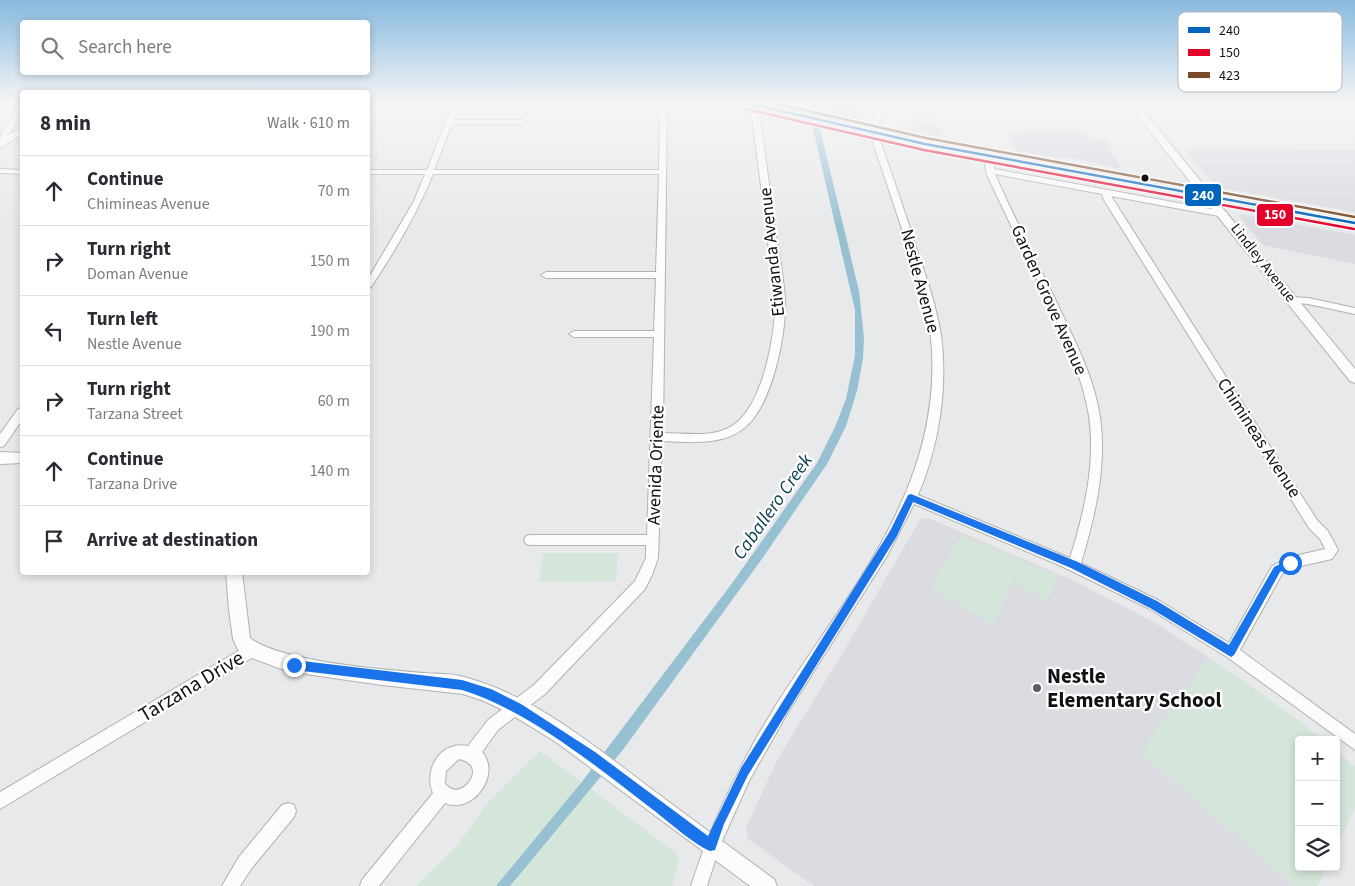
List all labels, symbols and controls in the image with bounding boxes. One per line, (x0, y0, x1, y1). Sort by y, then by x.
legend (1178, 12, 1342, 92)
search box (20, 20, 370, 75)
text: 240 (1219, 21, 1240, 41)
icon: search (38, 34, 66, 62)
text: Search here (78, 34, 172, 61)
text: 150 (1219, 43, 1240, 63)
text: 423 (1219, 66, 1240, 86)
text: 8 min (40, 108, 91, 138)
text: Walk · 610 m (267, 112, 350, 134)
text: Continue (87, 166, 164, 193)
unlabelled marker (1140, 173, 1150, 183)
icon: ahead (40, 177, 68, 205)
text: 70 m (318, 180, 350, 202)
line badge: 240 (1184, 183, 1222, 207)
street label: Etiwanda Avenue (753, 186, 791, 318)
text: 240 (1192, 186, 1214, 206)
text: Chimineas Avenue (87, 193, 210, 215)
line badge: 150 (1256, 203, 1294, 227)
text: 150 (1264, 205, 1286, 225)
street label: Lindley Avenue (1225, 219, 1301, 307)
street label: Garden Grove Avenue (1005, 221, 1093, 379)
street label: Nestle Avenue (894, 226, 946, 336)
text: Turn right (87, 236, 171, 263)
icon: right (40, 247, 68, 275)
text: 150 m (310, 250, 350, 272)
text: Doman Avenue (87, 263, 188, 285)
text: Turn left (87, 306, 158, 333)
icon: left (40, 317, 68, 345)
text: 190 m (310, 320, 350, 342)
text: Nestle Avenue (87, 333, 182, 355)
street label: Chimineas Avenue (1211, 373, 1307, 503)
text: Turn right (87, 376, 171, 403)
icon: right (40, 387, 68, 415)
text: 60 m (318, 390, 350, 412)
text: Tarzana Street (87, 403, 183, 425)
street label: Avenida Oriente (641, 405, 671, 525)
text: Continue (87, 446, 164, 473)
water label: Caballero Creek (727, 448, 820, 565)
icon: ahead (40, 457, 68, 485)
text: 140 m (310, 460, 350, 482)
text: Tarzana Drive (87, 473, 177, 495)
icon: arrive (40, 527, 68, 555)
text: Arrive at destination (87, 527, 258, 554)
route start (1279, 552, 1302, 575)
street label: Tarzana Drive (133, 643, 249, 729)
route end (283, 654, 306, 677)
place label: Nestle Elementary School (1047, 661, 1221, 715)
marker: Nestle Elementary School (1031, 682, 1043, 694)
map controls (1295, 736, 1340, 871)
button: + (1295, 736, 1340, 781)
button: − (1295, 781, 1340, 826)
button: layers (1295, 826, 1340, 871)

